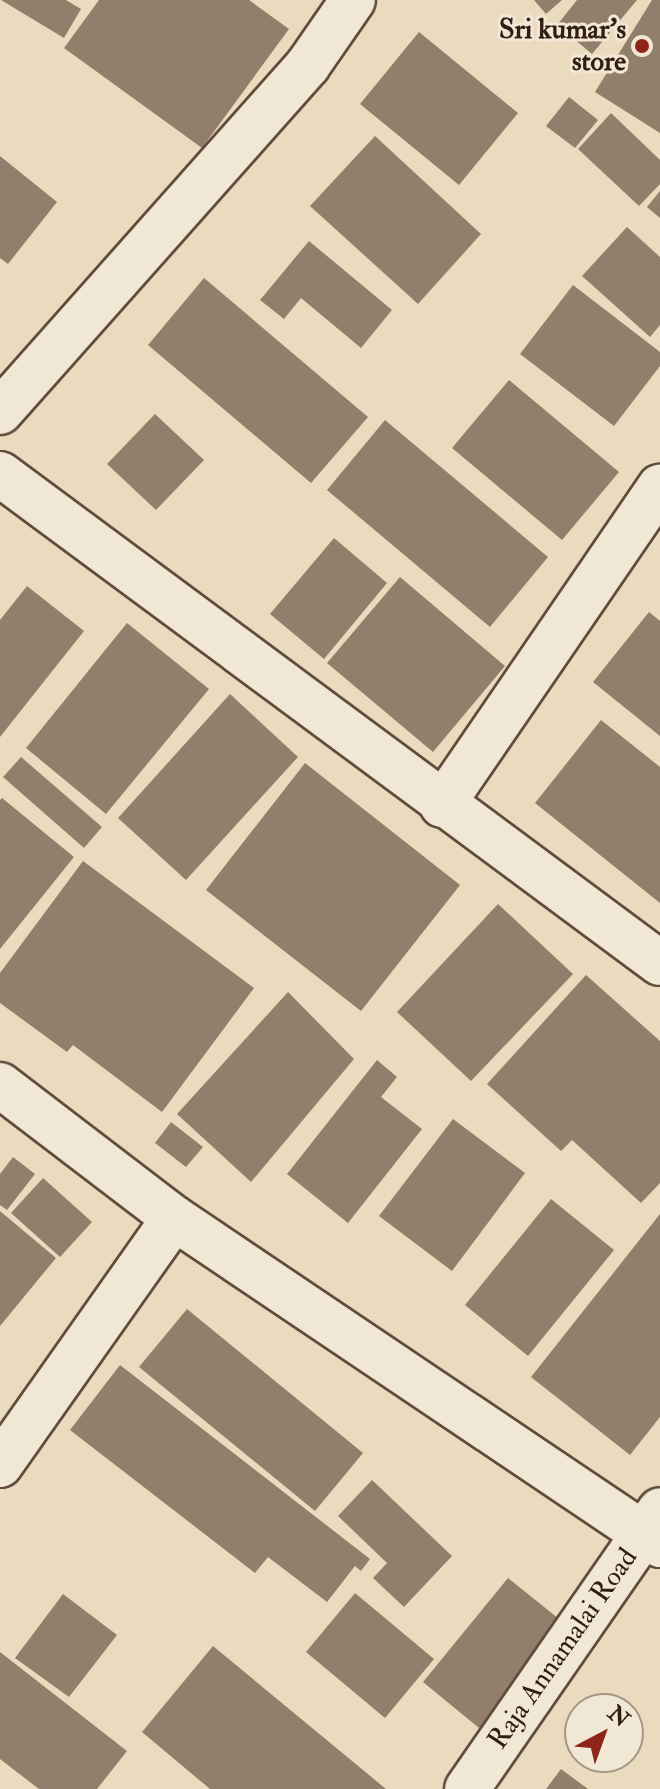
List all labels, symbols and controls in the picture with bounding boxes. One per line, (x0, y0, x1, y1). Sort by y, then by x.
place label: Sri kumar's store (499, 13, 626, 79)
marker: Sri kumar's store (633, 37, 651, 55)
street label: Raja Annamalai Road (481, 1542, 645, 1756)
north arrow (564, 1693, 644, 1773)
text: N (602, 1699, 635, 1733)

